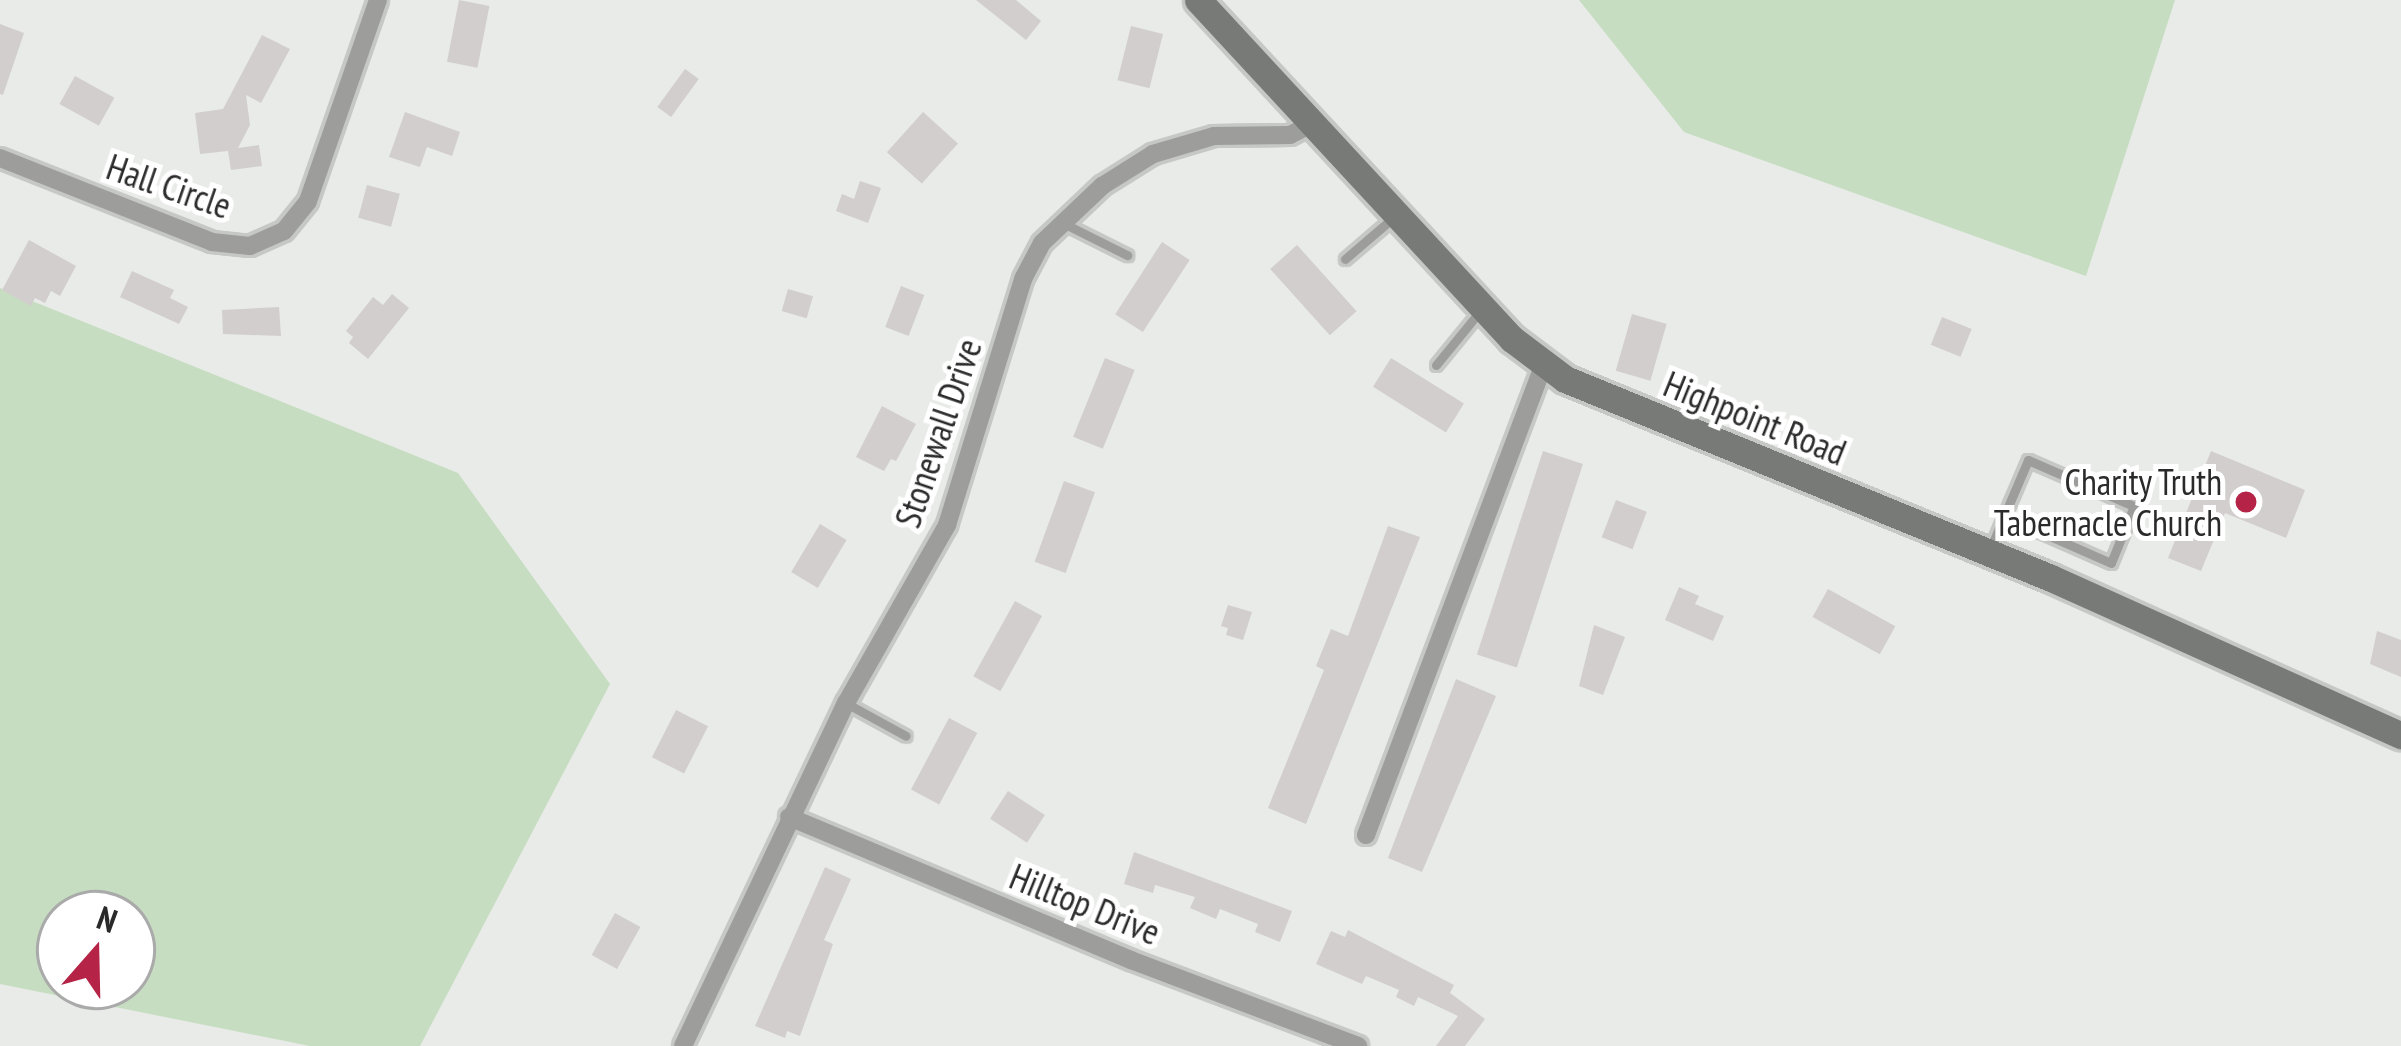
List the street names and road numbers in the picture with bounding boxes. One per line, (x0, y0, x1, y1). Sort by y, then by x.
street label: Hall Circle (101, 145, 237, 227)
street label: Stonewall Drive (886, 333, 990, 533)
street label: Highpoint Road (1658, 362, 1852, 474)
street label: Hilltop Drive (1004, 854, 1166, 954)

